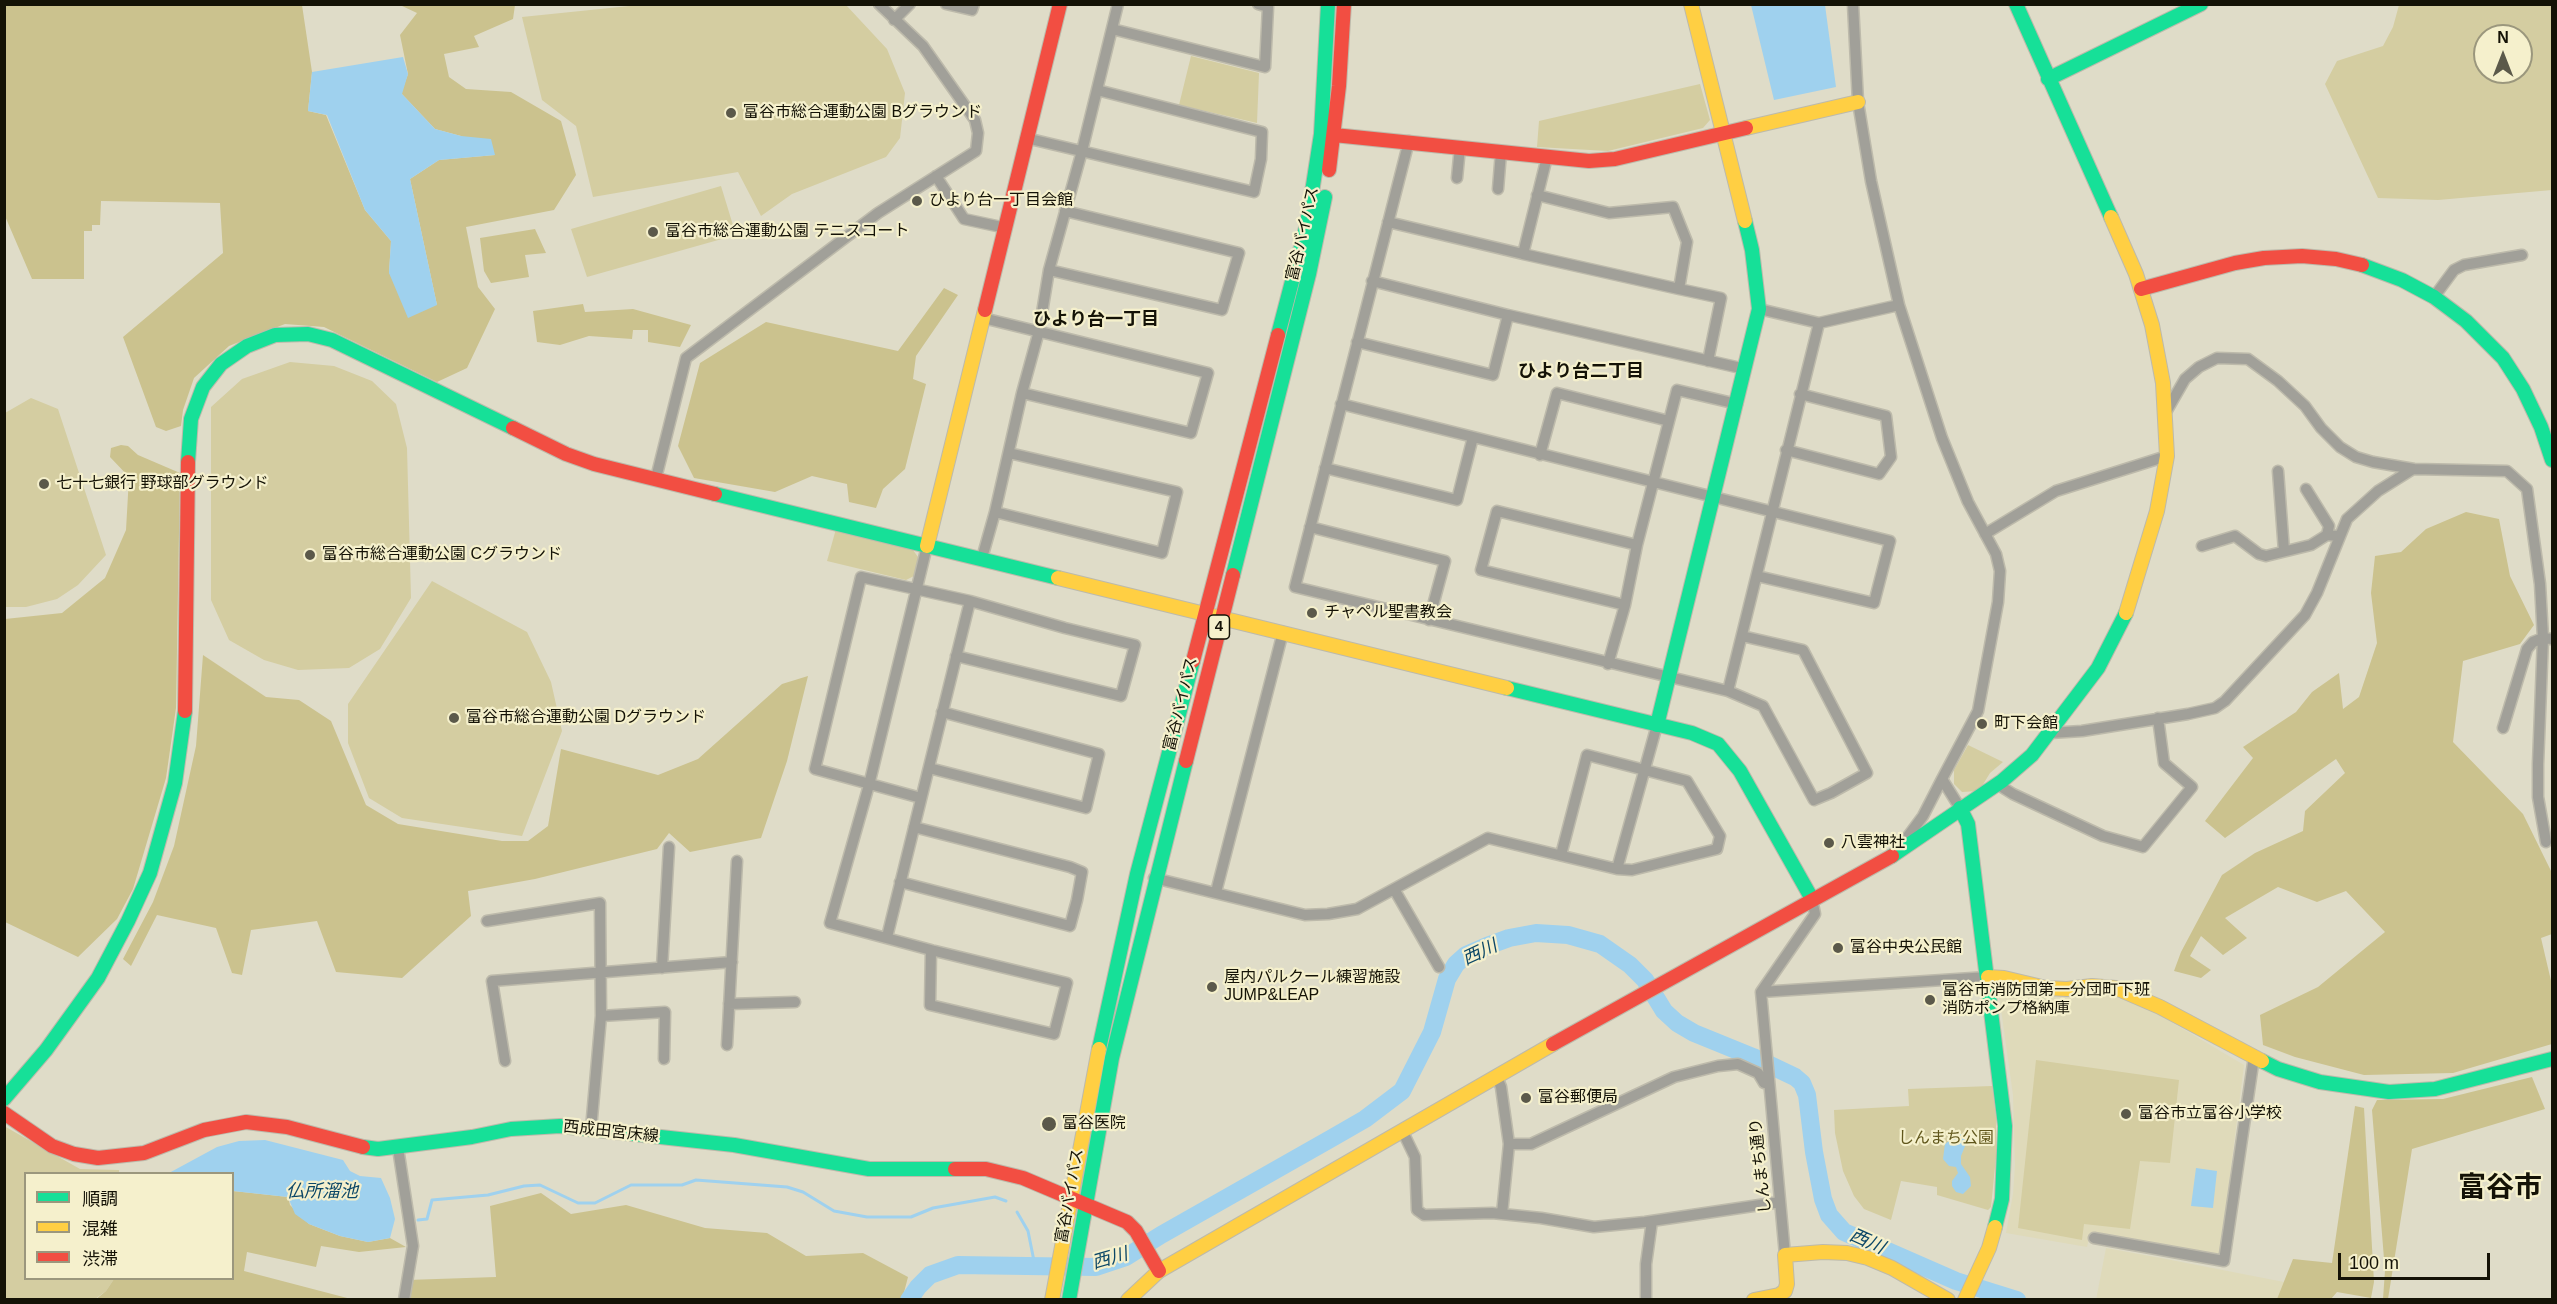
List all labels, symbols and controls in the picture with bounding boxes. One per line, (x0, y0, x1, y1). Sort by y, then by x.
north arrow (2473, 24, 2533, 84)
text: N (2497, 29, 2509, 46)
place label: 富谷市総合運動公園 Bグラウンド (743, 103, 982, 123)
marker: 富谷市総合運動公園 Bグラウンド (724, 106, 738, 120)
street label: 富谷バイパス (1283, 185, 1323, 283)
place label: ひより台一丁目会館 (929, 191, 1073, 211)
marker: ひより台一丁目会館 (910, 194, 924, 208)
place label: 富谷市総合運動公園 テニスコート (665, 222, 909, 242)
marker: 富谷市総合運動公園 テニスコート (646, 225, 660, 239)
district label: ひより台一丁目 (1033, 309, 1159, 331)
district label: ひより台二丁目 (1518, 361, 1644, 383)
place label: 七十七銀行 野球部グラウンド (56, 474, 268, 494)
marker: 七十七銀行 野球部グラウンド (37, 477, 51, 491)
place label: 富谷市総合運動公園 Cグラウンド (322, 545, 562, 565)
marker: 富谷市総合運動公園 Cグラウンド (303, 548, 317, 562)
place label: チャペル聖書教会 (1324, 603, 1452, 623)
marker: チャペル聖書教会 (1305, 606, 1319, 620)
road number: 4 (1208, 615, 1230, 639)
street label: 富谷バイパス (1160, 655, 1202, 753)
place label: 富谷市総合運動公園 Dグラウンド (466, 708, 706, 728)
marker: 富谷市総合運動公園 Dグラウンド (447, 711, 461, 725)
place label: 町下会館 (1994, 714, 2058, 734)
marker: 町下会館 (1975, 717, 1989, 731)
place label: 八雲神社 (1841, 833, 1905, 853)
marker: 八雲神社 (1822, 836, 1836, 850)
water label: 西川 (1459, 936, 1501, 970)
place label: 富谷中央公民館 (1850, 938, 1962, 958)
marker: 富谷中央公民館 (1831, 941, 1845, 955)
place label: 屋内パルクール練習施設 JUMP&LEAP (1224, 968, 1400, 1006)
marker: 屋内パルクール練習施設 JUMP&LEAP (1205, 980, 1219, 994)
place label: 富谷市消防団第一分団町下班 消防ポンプ格納庫 (1942, 981, 2150, 1019)
marker: 富谷市消防団第一分団町下班 消防ポンプ格納庫 (1923, 993, 1937, 1007)
place label: 富谷郵便局 (1538, 1088, 1618, 1108)
marker: 富谷郵便局 (1519, 1091, 1533, 1105)
place label: 富谷市立富谷小学校 (2138, 1104, 2282, 1124)
marker: 富谷市立富谷小学校 (2119, 1107, 2133, 1121)
place label: 富谷医院 (1062, 1114, 1126, 1134)
marker: 富谷医院 (1040, 1115, 1058, 1133)
street label: 西成田宮床線 (562, 1117, 660, 1147)
street label: しんまち通り (1746, 1117, 1776, 1215)
park label: しんまち公園 (1898, 1129, 1994, 1149)
street label: 富谷バイパス (1052, 1147, 1088, 1245)
district label: 富谷市 (2458, 1171, 2542, 1205)
legend (24, 1172, 234, 1280)
water label: 仏所溜池 (286, 1181, 358, 1203)
text: 順調 (82, 1189, 118, 1209)
text: 混雑 (82, 1219, 118, 1239)
water label: 西川 (1846, 1225, 1888, 1259)
scale bar (2341, 1241, 2492, 1279)
water label: 西川 (1090, 1244, 1130, 1274)
text: 渋滞 (82, 1249, 118, 1269)
text: 100 m (2349, 1253, 2399, 1273)

